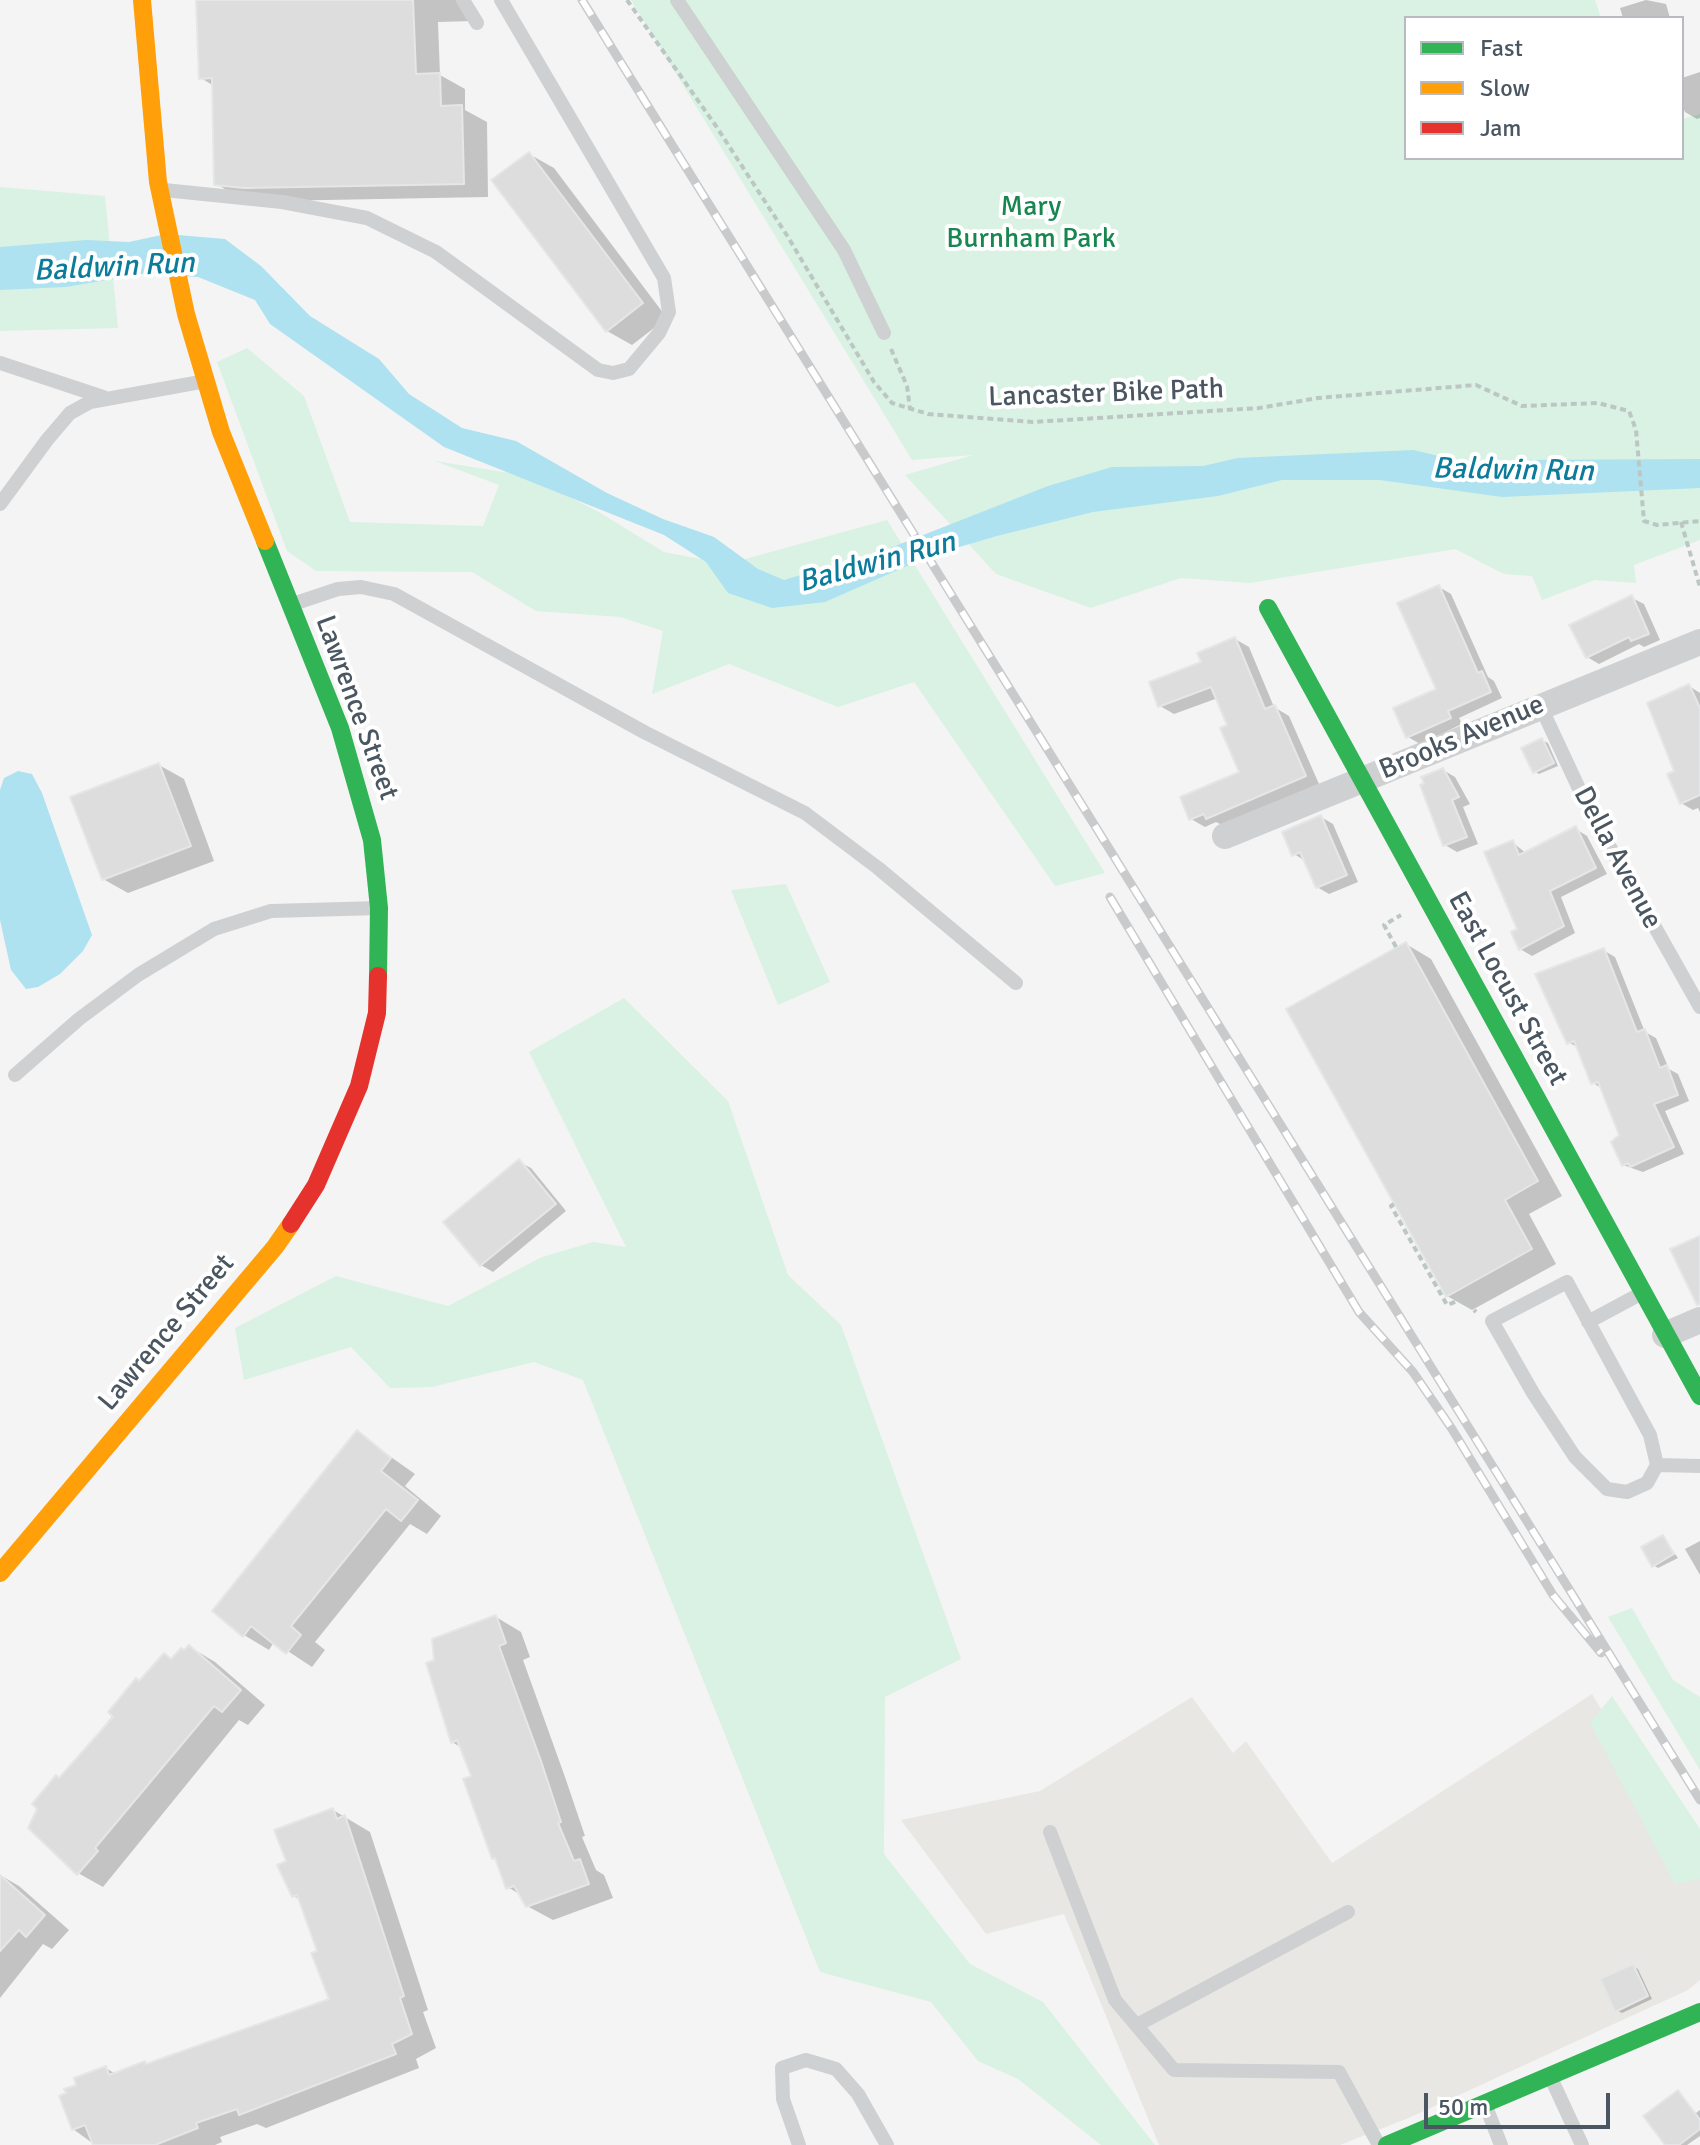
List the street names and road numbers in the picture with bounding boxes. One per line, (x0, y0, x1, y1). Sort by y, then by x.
street label: Lancaster Bike Path (988, 373, 1224, 415)
street label: Lawrence Street (307, 611, 405, 805)
street label: Brooks Avenue (1375, 688, 1549, 788)
street label: Della Avenue (1565, 781, 1669, 935)
street label: East Locust Street (1440, 886, 1574, 1092)
street label: Lawrence Street (92, 1248, 242, 1418)

